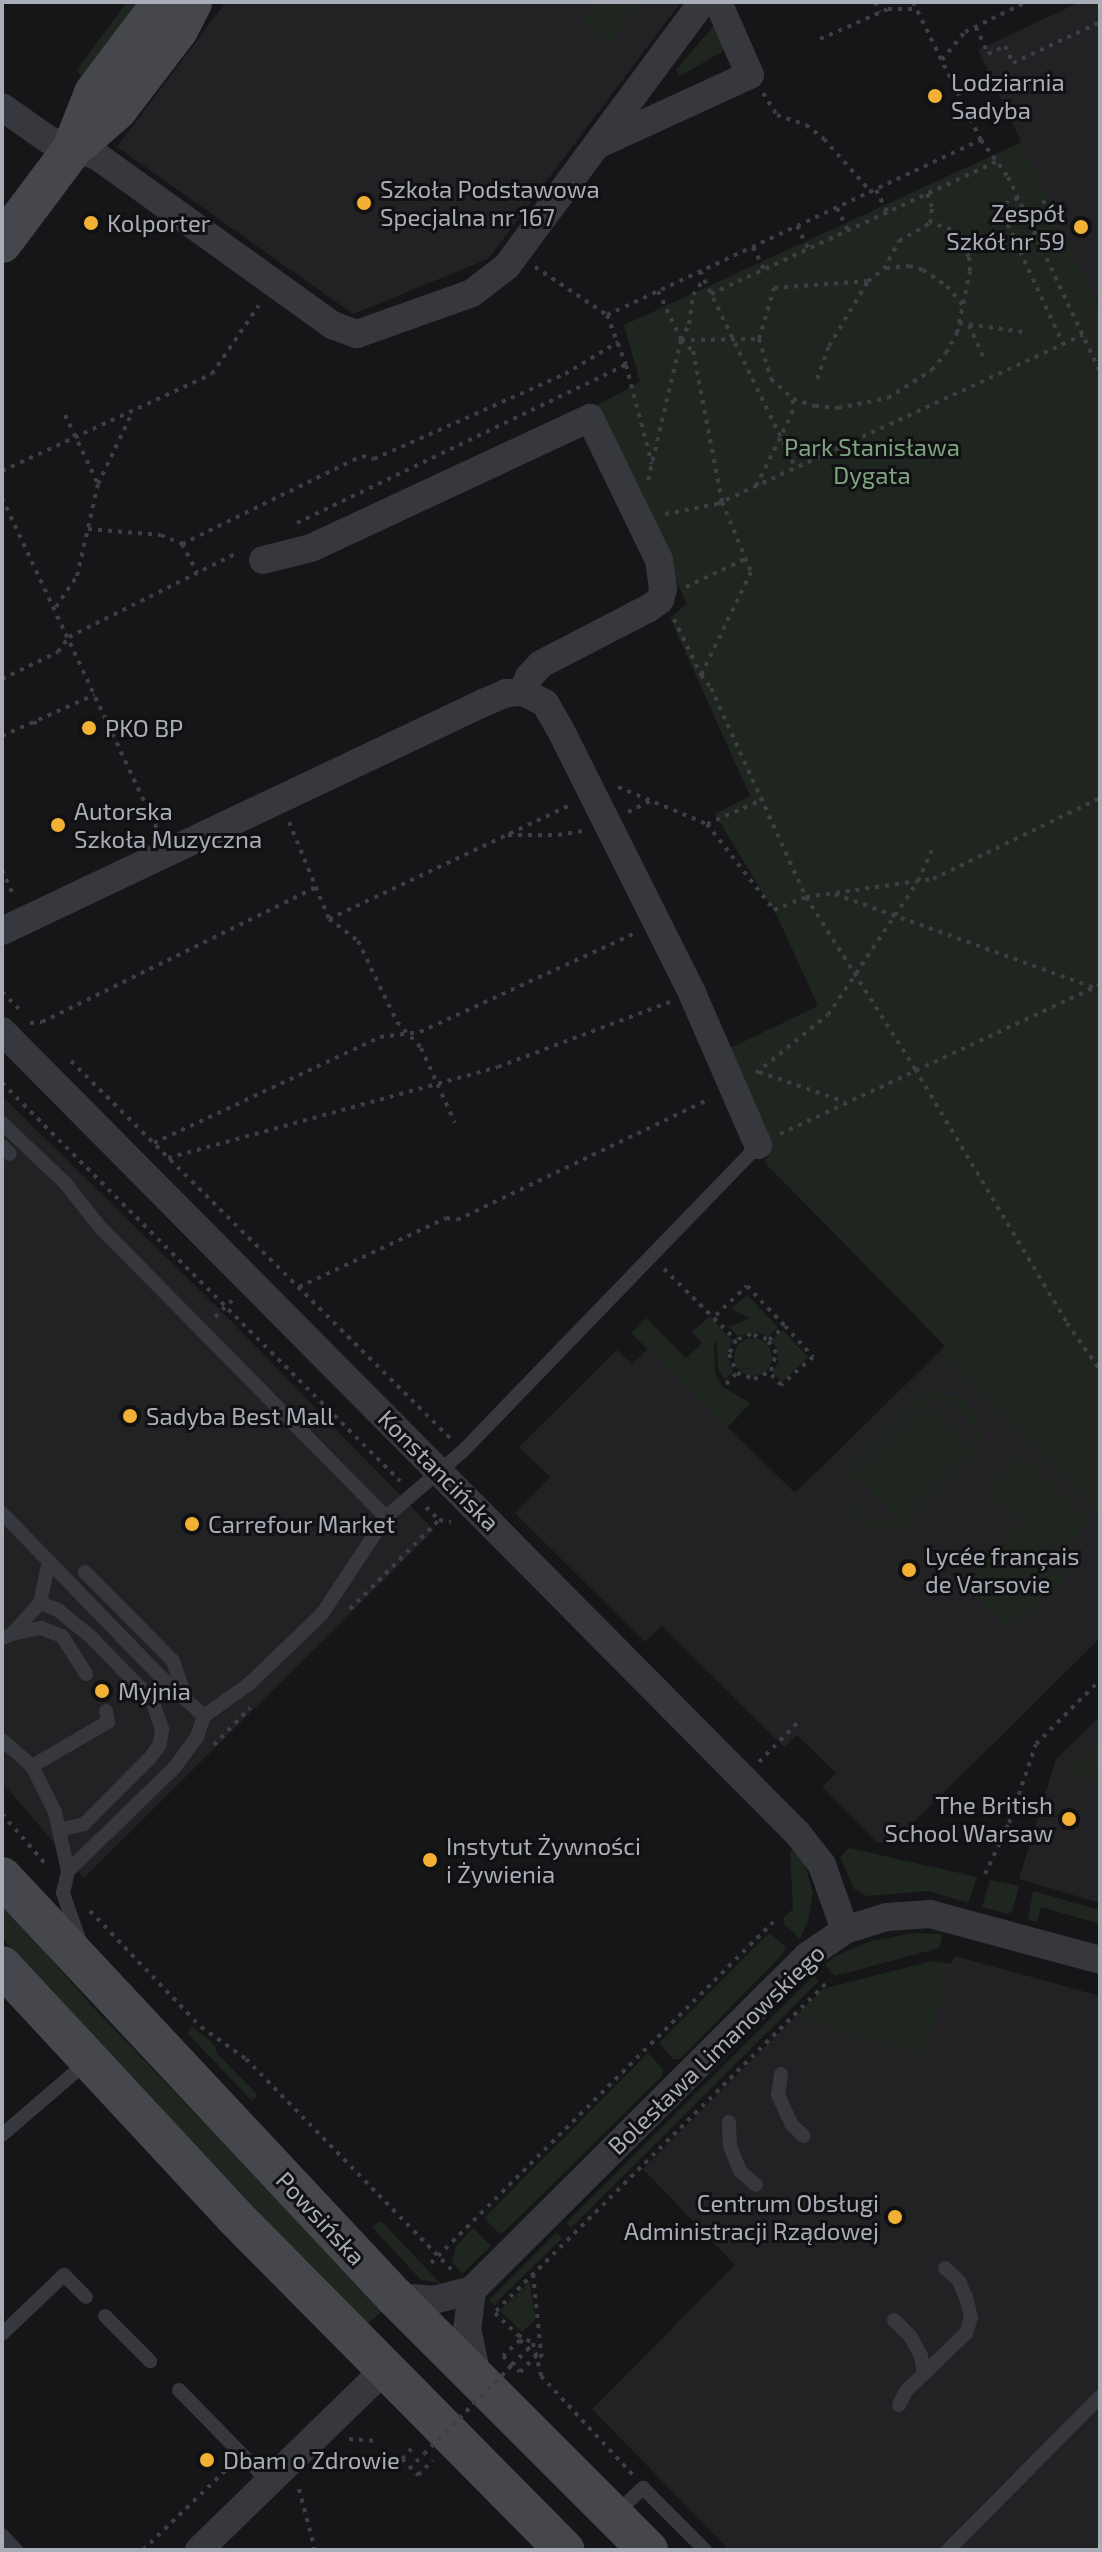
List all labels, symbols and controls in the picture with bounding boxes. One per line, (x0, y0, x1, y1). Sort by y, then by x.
place label: Lodziarnia Sadyba (951, 68, 1065, 124)
marker: Lodziarnia Sadyba (926, 87, 944, 105)
place label: Szkoła Podstawowa Specjalna nr 167 (380, 175, 600, 231)
marker: Szkoła Podstawowa Specjalna nr 167 (355, 194, 373, 212)
place label: Zespół Szkół nr 59 (945, 199, 1065, 255)
place label: Kolporter (107, 209, 210, 237)
marker: Kolporter (82, 214, 100, 232)
marker: Zespół Szkół nr 59 (1072, 218, 1090, 236)
park label: Park Stanisława Dygata (784, 433, 960, 489)
place label: PKO BP (105, 714, 183, 742)
marker: PKO BP (80, 719, 98, 737)
place label: Autorska Szkoła Muzyczna (74, 797, 262, 853)
marker: Autorska Szkoła Muzyczna (49, 816, 67, 834)
place label: Sadyba Best Mall (146, 1402, 334, 1430)
street label: Konstancińska (373, 1404, 505, 1536)
marker: Sadyba Best Mall (121, 1407, 139, 1425)
place label: Carrefour Market (208, 1510, 396, 1538)
marker: Carrefour Market (183, 1515, 201, 1533)
place label: Lycée français de Varsovie (925, 1542, 1080, 1598)
marker: Lycée français de Varsovie (900, 1561, 918, 1579)
place label: Myjnia (118, 1677, 191, 1705)
marker: Myjnia (93, 1682, 111, 1700)
place label: The British School Warsaw (884, 1791, 1053, 1847)
marker: The British School Warsaw (1060, 1810, 1078, 1828)
place label: Instytut Żywności i Żywienia (446, 1832, 641, 1888)
marker: Instytut Żywności i Żywienia (421, 1851, 439, 1869)
street label: Bolesława Limanowskiego (602, 1938, 830, 2160)
street label: Powsińska (271, 2165, 371, 2271)
place label: Centrum Obsługi Administracji Rządowej (624, 2189, 879, 2245)
marker: Centrum Obsługi Administracji Rządowej (886, 2208, 904, 2226)
place label: Dbam o Zdrowie (223, 2446, 400, 2474)
marker: Dbam o Zdrowie (198, 2451, 216, 2469)

